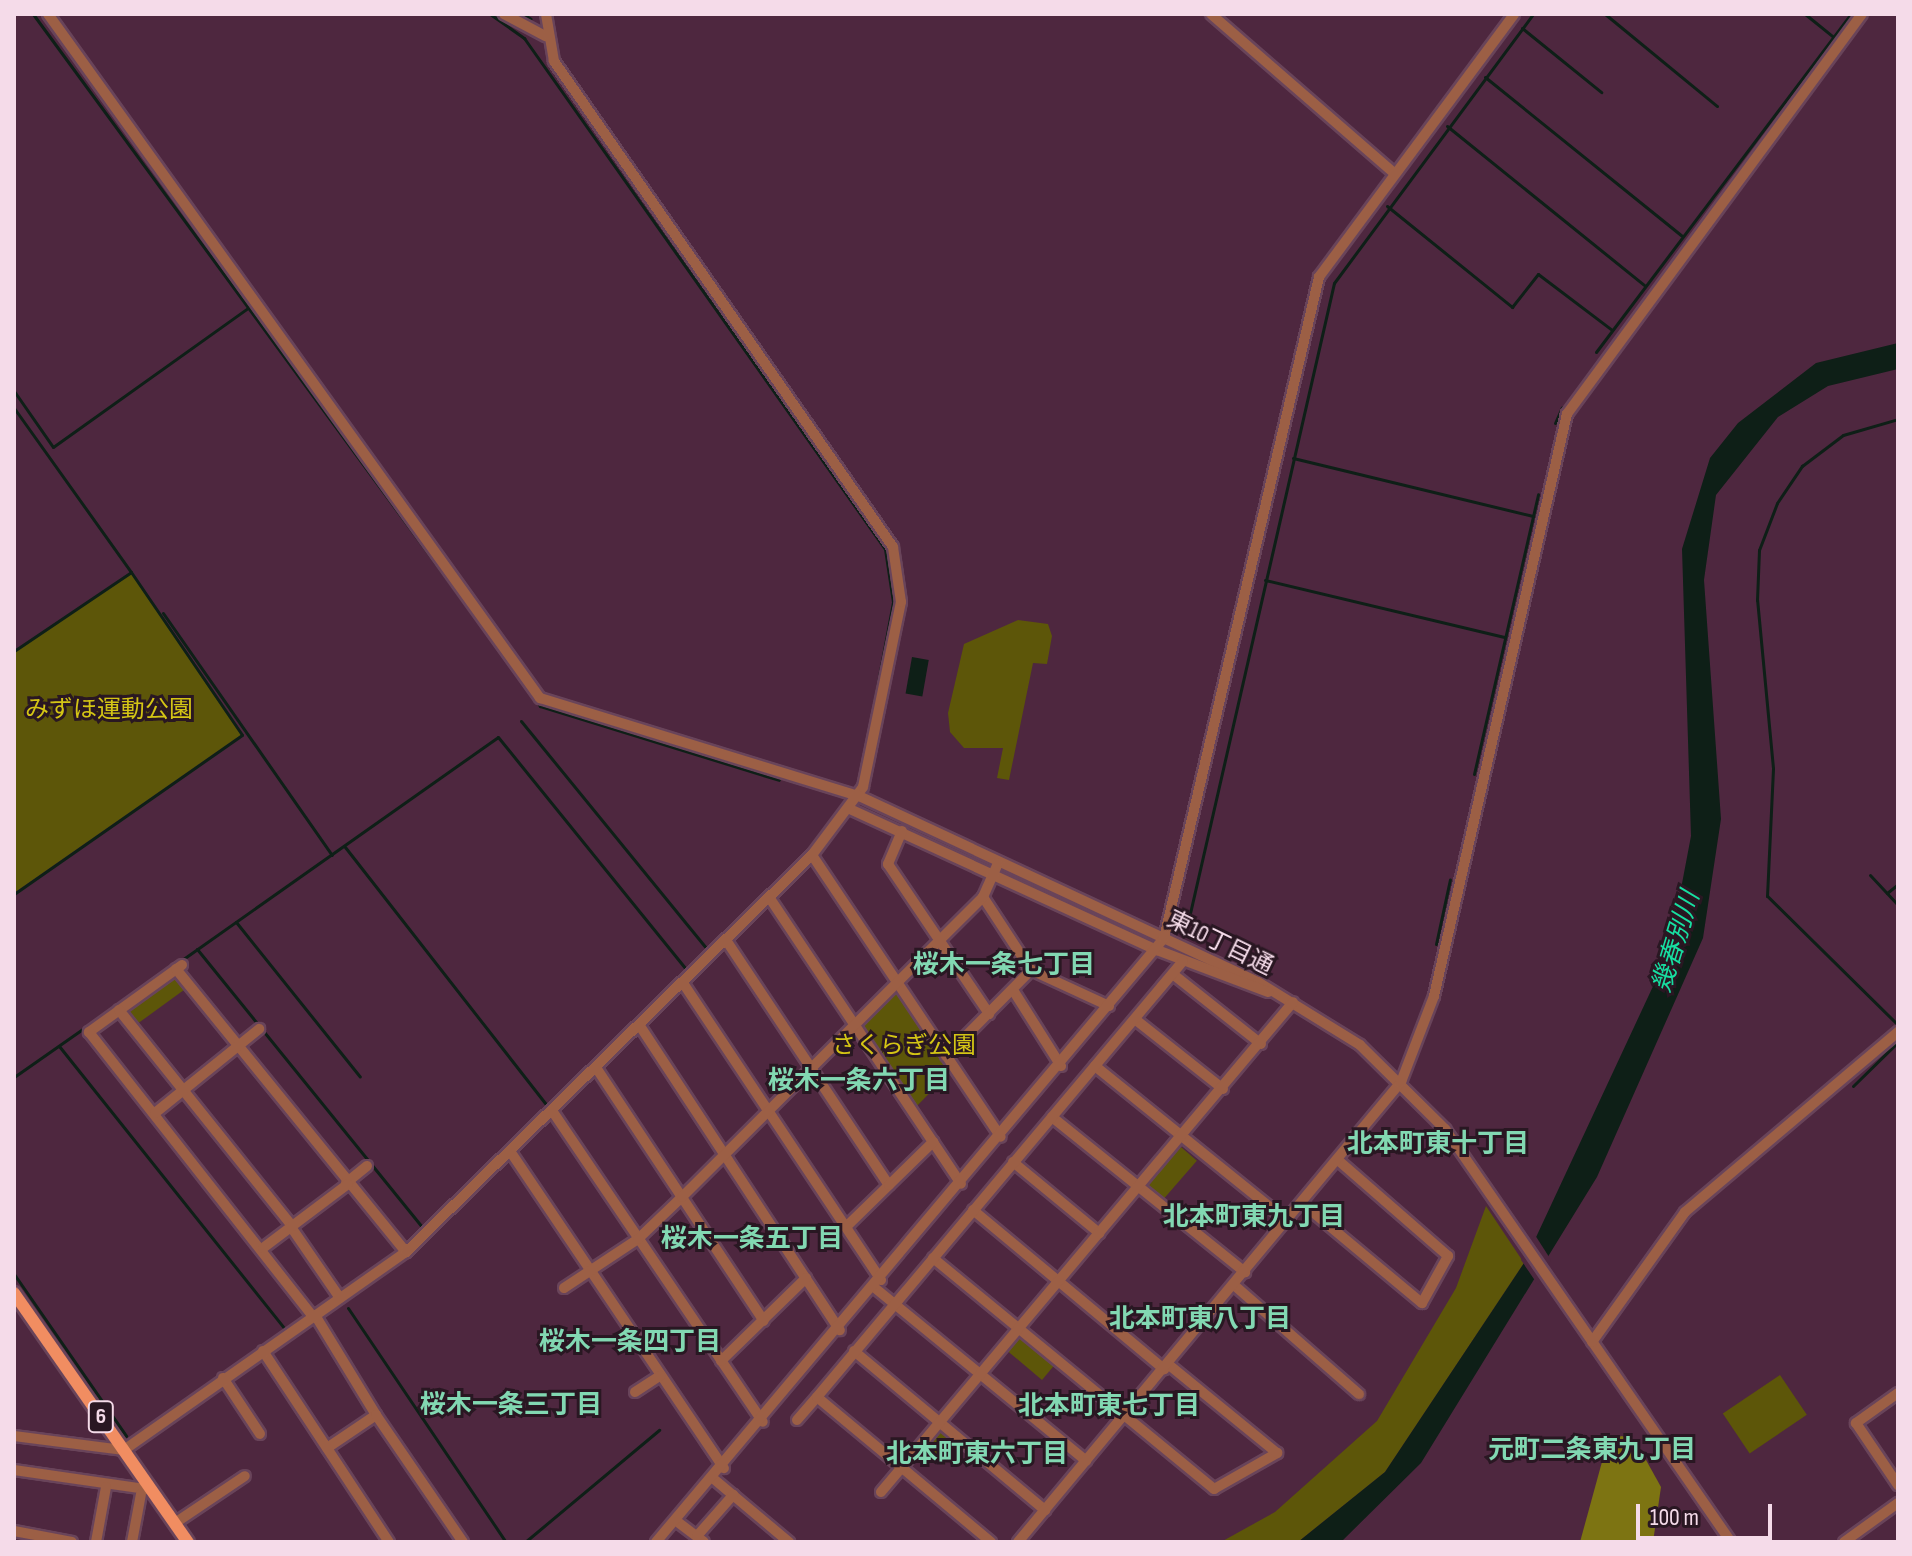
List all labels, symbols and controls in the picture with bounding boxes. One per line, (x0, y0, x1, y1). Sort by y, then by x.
park label: みずほ運動公園 (25, 696, 193, 724)
water label: 幾春別川 (1647, 888, 1707, 996)
street label: 東10丁目通 (1162, 905, 1278, 981)
district label: 桜木一条七丁目 (913, 950, 1095, 982)
park label: さくらぎ公園 (832, 1032, 976, 1060)
district label: 桜木一条六丁目 (768, 1066, 950, 1098)
district label: 北本町東十丁目 (1347, 1129, 1529, 1161)
district label: 北本町東九丁目 (1163, 1202, 1345, 1234)
district label: 桜木一条五丁目 (661, 1224, 843, 1256)
district label: 北本町東八丁目 (1109, 1304, 1291, 1336)
district label: 桜木一条四丁目 (539, 1327, 721, 1359)
district label: 桜木一条三丁目 (420, 1390, 602, 1422)
district label: 北本町東七丁目 (1018, 1391, 1200, 1423)
road number: 6 (87, 1399, 115, 1435)
district label: 元町二条東九丁目 (1488, 1435, 1696, 1467)
district label: 北本町東六丁目 (886, 1439, 1068, 1471)
scale bar (1640, 1488, 1776, 1538)
text: 100 m (1650, 1503, 1699, 1532)

